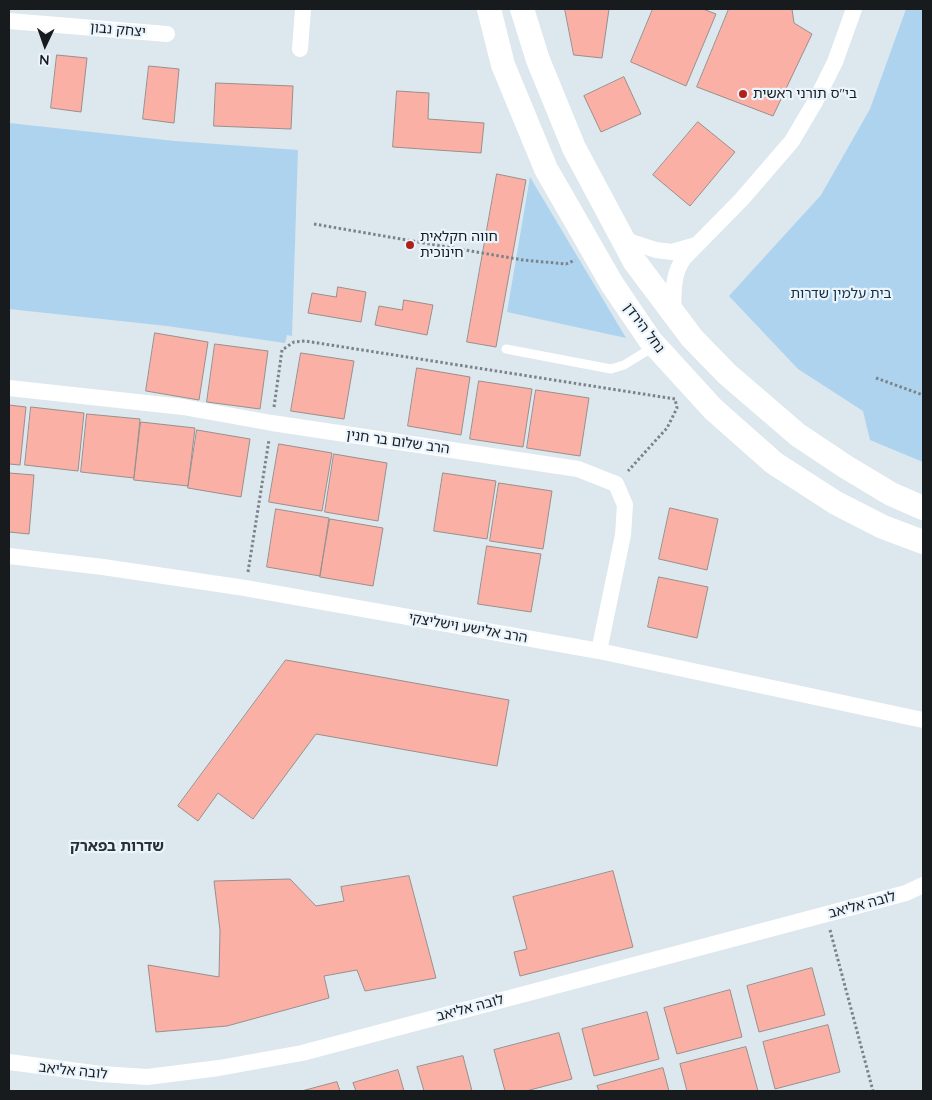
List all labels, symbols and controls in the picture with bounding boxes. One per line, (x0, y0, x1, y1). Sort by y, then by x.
street label: יצחק נבון (89, 19, 147, 41)
north arrow (20, 20, 70, 70)
text: N (39, 51, 50, 69)
place label: בי"ס תורני ראשית (753, 86, 857, 102)
marker: בי"ס תורני ראשית (737, 88, 749, 100)
place label: חווה חקלאית חינוכית (420, 229, 498, 262)
marker: חווה חקלאית חינוכית (404, 239, 416, 251)
park label: בית עלמין שדרות (790, 286, 892, 302)
street label: נחל הירדן (620, 300, 668, 356)
street label: הרב שלום בר חנין (345, 426, 451, 458)
street label: הרב אלישע וישליצקי (407, 609, 529, 647)
district label: שדרות בפארק (70, 837, 164, 855)
street label: לובה אליאב (826, 888, 898, 922)
street label: לובה אליאב (434, 991, 506, 1025)
street label: לובה אליאב (38, 1059, 108, 1083)

